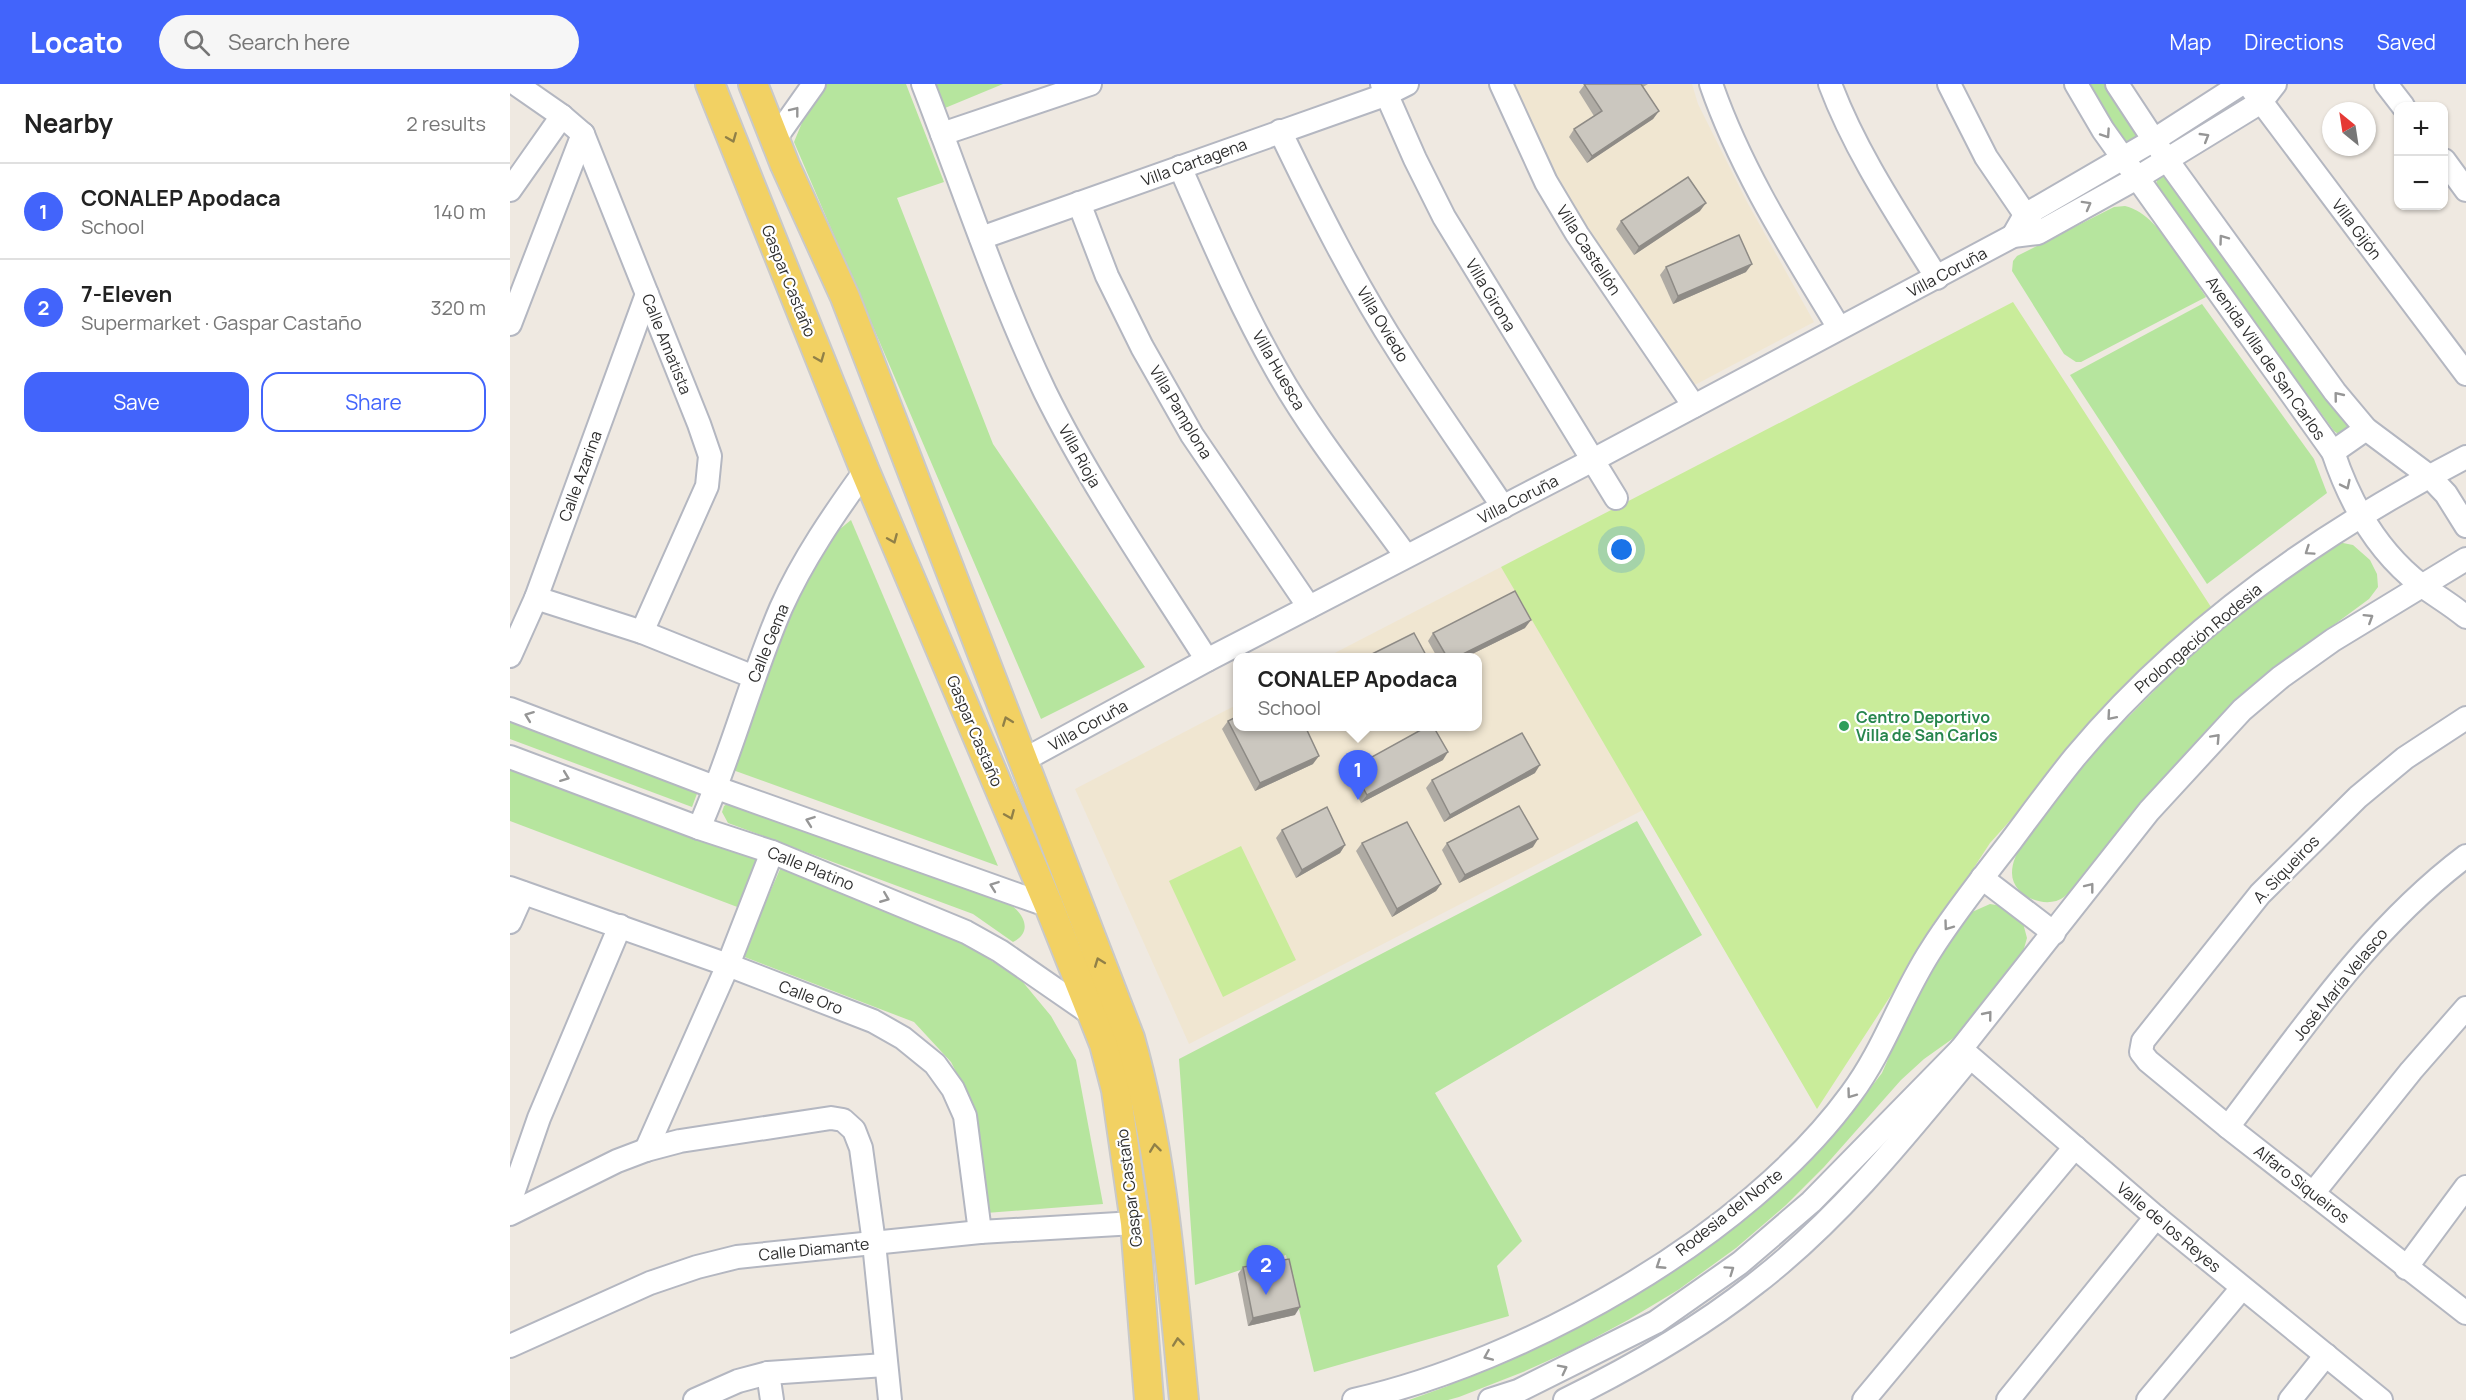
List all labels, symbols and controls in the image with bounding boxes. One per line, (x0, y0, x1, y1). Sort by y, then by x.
search box (159, 15, 579, 69)
text: Locato (30, 23, 123, 61)
icon: search (180, 26, 213, 59)
text: Search here (228, 27, 350, 57)
text: Map (2170, 28, 2211, 56)
text: Directions (2244, 28, 2344, 56)
text: Saved (2377, 28, 2436, 56)
north arrow (2322, 102, 2376, 156)
map controls (2394, 102, 2448, 210)
button: + (2394, 102, 2448, 156)
text: Nearby (24, 105, 113, 141)
one-way arrow (787, 107, 798, 118)
text: 2 results (406, 110, 486, 137)
one-way arrow (2099, 127, 2110, 138)
one-way arrow (725, 132, 737, 143)
one-way arrow (2199, 132, 2209, 144)
street label: Villa Cartagena (1138, 133, 1250, 191)
button: − (2394, 156, 2448, 210)
text: CONALEP Apodaca (81, 183, 281, 213)
street label: Villa Gijón (2327, 194, 2387, 264)
text: 1 (39, 198, 48, 225)
text: 140 m (433, 198, 486, 225)
street label: Villa Castellón (1552, 201, 1626, 299)
one-way arrow (2081, 201, 2091, 212)
text: School (81, 213, 145, 240)
street label: Gaspar Castaño (757, 222, 821, 340)
one-way arrow (2219, 234, 2230, 245)
street label: Villa Coruña (1903, 242, 1991, 302)
street label: Villa Girona (1461, 255, 1521, 335)
street label: Avenida Villa de San Carlos (2201, 272, 2331, 444)
text: 7-Eleven (81, 279, 172, 309)
street label: Villa Oviedo (1352, 282, 1414, 366)
street label: Calle Amatista (637, 290, 697, 398)
text: 2 (38, 294, 49, 321)
text: 320 m (430, 294, 486, 321)
text: Supermarket · Gaspar Castaño (81, 309, 362, 336)
street label: Villa Huesca (1247, 326, 1311, 414)
one-way arrow (813, 352, 825, 363)
street label: Villa Pamplona (1144, 361, 1218, 463)
button: Save (24, 372, 249, 432)
button: Share (261, 372, 486, 432)
one-way arrow (2335, 392, 2346, 403)
street label: Villa Rioja (1054, 421, 1106, 491)
street label: Calle Azarina (553, 427, 607, 525)
street label: Villa Coruña (1474, 469, 1562, 529)
one-way arrow (2338, 479, 2350, 490)
one-way arrow (886, 533, 898, 544)
your location (1607, 535, 1636, 564)
one-way arrow (2304, 544, 2315, 555)
street label: Prolongación Rodesia (2130, 578, 2266, 698)
street label: Calle Gema (742, 600, 794, 686)
one-way arrow (2362, 614, 2373, 625)
popup (1233, 653, 1482, 731)
text: CONALEP Apodaca (1258, 664, 1457, 694)
street label: Gaspar Castaño (942, 672, 1008, 790)
street label: Villa Coruña (1045, 694, 1131, 756)
text: School (1258, 694, 1321, 721)
place label: Centro Deportivo Villa de San Carlos (1856, 706, 1998, 746)
one-way arrow (2107, 710, 2118, 720)
one-way arrow (524, 711, 535, 723)
one-way arrow (1002, 716, 1014, 727)
marker: Centro Deportivo Villa de San Carlos (1837, 719, 1851, 733)
one-way arrow (2209, 735, 2220, 745)
pin: 1 (1338, 750, 1378, 800)
one-way arrow (559, 770, 570, 783)
one-way arrow (1003, 809, 1015, 820)
one-way arrow (805, 816, 816, 829)
street label: A. Siqueiros (2248, 830, 2324, 908)
street label: Calle Platino (764, 841, 858, 895)
one-way arrow (989, 881, 999, 894)
one-way arrow (2083, 882, 2094, 893)
one-way arrow (878, 891, 889, 903)
one-way arrow (1944, 919, 1955, 930)
street label: José María Velasco (2288, 923, 2392, 1045)
one-way arrow (1094, 957, 1107, 968)
street label: Calle Oro (776, 975, 846, 1019)
one-way arrow (1980, 1011, 1991, 1022)
one-way arrow (1847, 1088, 1858, 1099)
street label: Gaspar Castaño (1111, 1128, 1147, 1248)
street label: Alfaro Siqueiros (2250, 1140, 2354, 1228)
one-way arrow (1149, 1144, 1162, 1153)
street label: Rodesia del Norte (1671, 1163, 1787, 1261)
street label: Valle de los Reyes (2112, 1177, 2226, 1277)
street label: Calle Diamante (758, 1232, 870, 1266)
pin: 2 (1246, 1246, 1286, 1295)
one-way arrow (1656, 1258, 1666, 1270)
one-way arrow (1724, 1266, 1735, 1277)
one-way arrow (1172, 1337, 1185, 1346)
one-way arrow (1483, 1349, 1494, 1361)
one-way arrow (1556, 1364, 1567, 1376)

